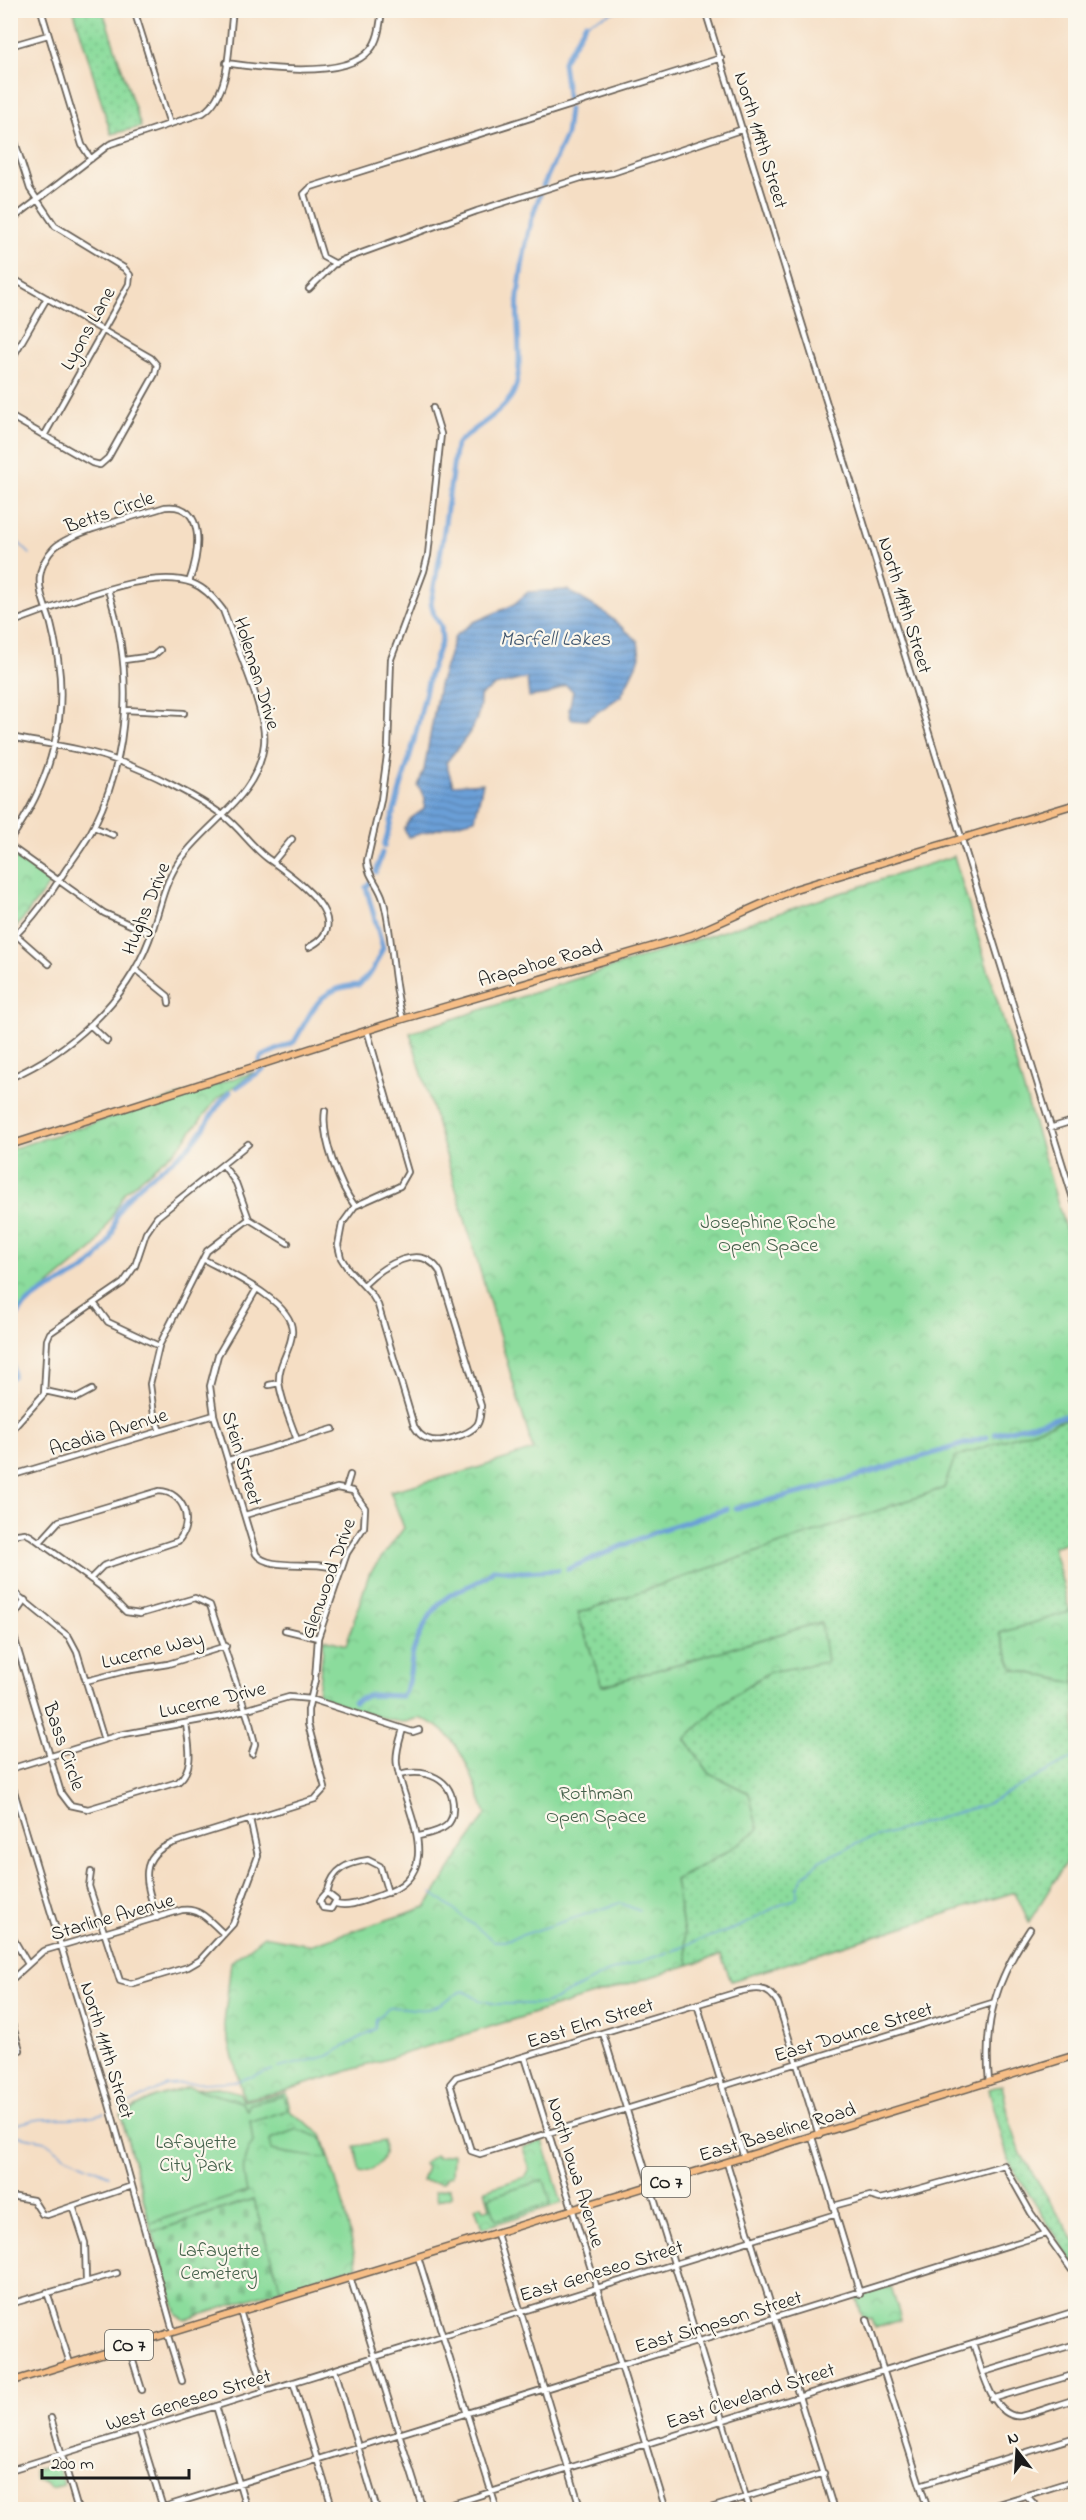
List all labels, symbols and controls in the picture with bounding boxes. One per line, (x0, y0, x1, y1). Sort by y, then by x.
street label: North 119th Street (725, 69, 794, 213)
street label: Lyons Lane (54, 282, 124, 376)
street label: Betts Circle (60, 485, 159, 543)
street label: North 119th Street (869, 534, 938, 678)
street label: Holeman Drive (225, 614, 287, 734)
water label: Marfell Lakes (500, 625, 611, 655)
street label: Hughs Drive (116, 858, 180, 960)
street label: Arapahoe Road (475, 933, 606, 996)
park label: Josephine Roche Open Space (700, 1209, 836, 1261)
street label: Acadia Avenue (46, 1402, 172, 1465)
street label: Stein Street (213, 1408, 269, 1510)
street label: Glenwood Drive (294, 1514, 365, 1643)
street label: Lucerne Way (99, 1625, 207, 1678)
street label: Lucerne Drive (156, 1675, 269, 1728)
street label: Bass Circle (34, 1698, 91, 1795)
park label: Rothman Open Space (546, 1780, 646, 1832)
street label: Starline Avenue (48, 1887, 178, 1950)
street label: North 111th Street (71, 1979, 140, 2123)
street label: East Elm Street (524, 1991, 658, 2057)
street label: East Dounce Street (771, 1995, 937, 2071)
street label: North Iowa Avenue (538, 2094, 611, 2251)
street label: East Baseline Road (696, 2096, 860, 2171)
park label: Lafayette City Park (156, 2129, 236, 2181)
road number: CO 7 (642, 2167, 690, 2197)
street label: East Geneseo Street (516, 2234, 688, 2311)
park label: Lafayette Cemetery (179, 2237, 259, 2289)
street label: East Simpson Street (632, 2284, 806, 2363)
road number: CO 7 (105, 2330, 153, 2360)
street label: East Cleveland Street (663, 2356, 839, 2438)
street label: West Geneseo Street (102, 2362, 275, 2440)
north arrow (987, 2421, 1047, 2481)
text: N (1005, 2425, 1022, 2452)
scale bar (42, 2442, 189, 2480)
text: 200 m (51, 2452, 94, 2478)

